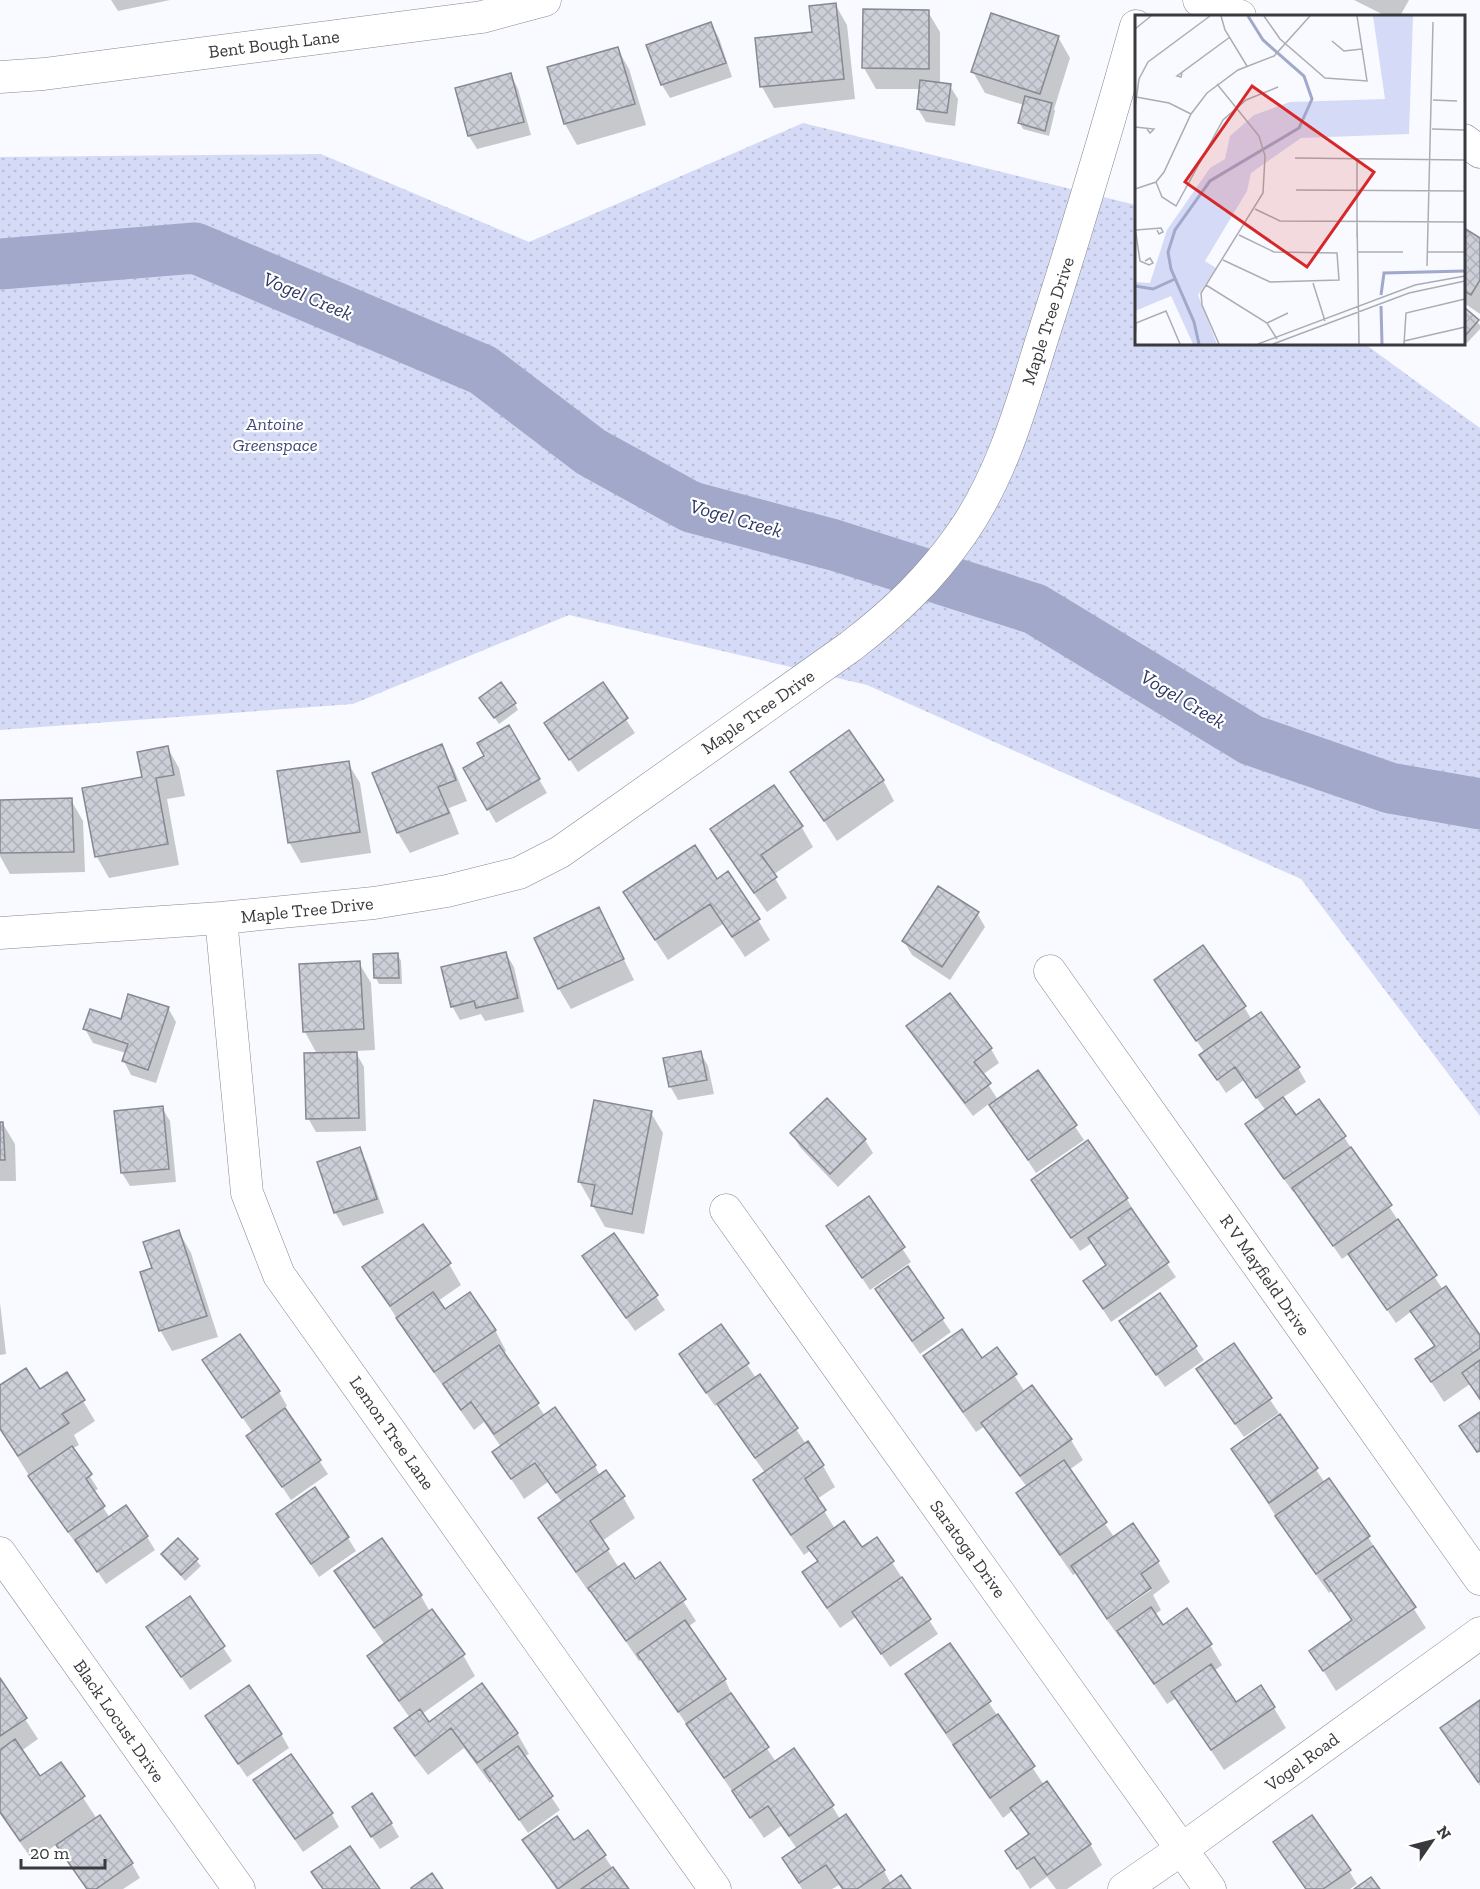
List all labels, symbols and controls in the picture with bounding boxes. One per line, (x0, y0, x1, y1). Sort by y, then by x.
inset map (1135, 15, 1465, 345)
street label: Bent Bough Lane (207, 25, 341, 63)
street label: Maple Tree Drive (1017, 254, 1079, 388)
water label: Vogel Creek (260, 266, 356, 326)
park label: Antoine Greenspace (232, 413, 318, 456)
water label: Vogel Creek (687, 493, 785, 543)
water label: Vogel Creek (1136, 664, 1230, 734)
street label: Maple Tree Drive (697, 665, 819, 759)
street label: Maple Tree Drive (240, 892, 374, 928)
street label: R V Mayfield Drive (1215, 1210, 1315, 1340)
street label: Lemon Tree Lane (345, 1372, 439, 1494)
street label: Saratoga Drive (925, 1496, 1011, 1602)
street label: Black Locust Drive (69, 1656, 169, 1786)
street label: Vogel Road (1260, 1728, 1343, 1797)
north arrow (1402, 1811, 1462, 1871)
text: N (1433, 1822, 1455, 1843)
scale bar (21, 1832, 105, 1870)
text: 20 m (30, 1842, 70, 1864)

